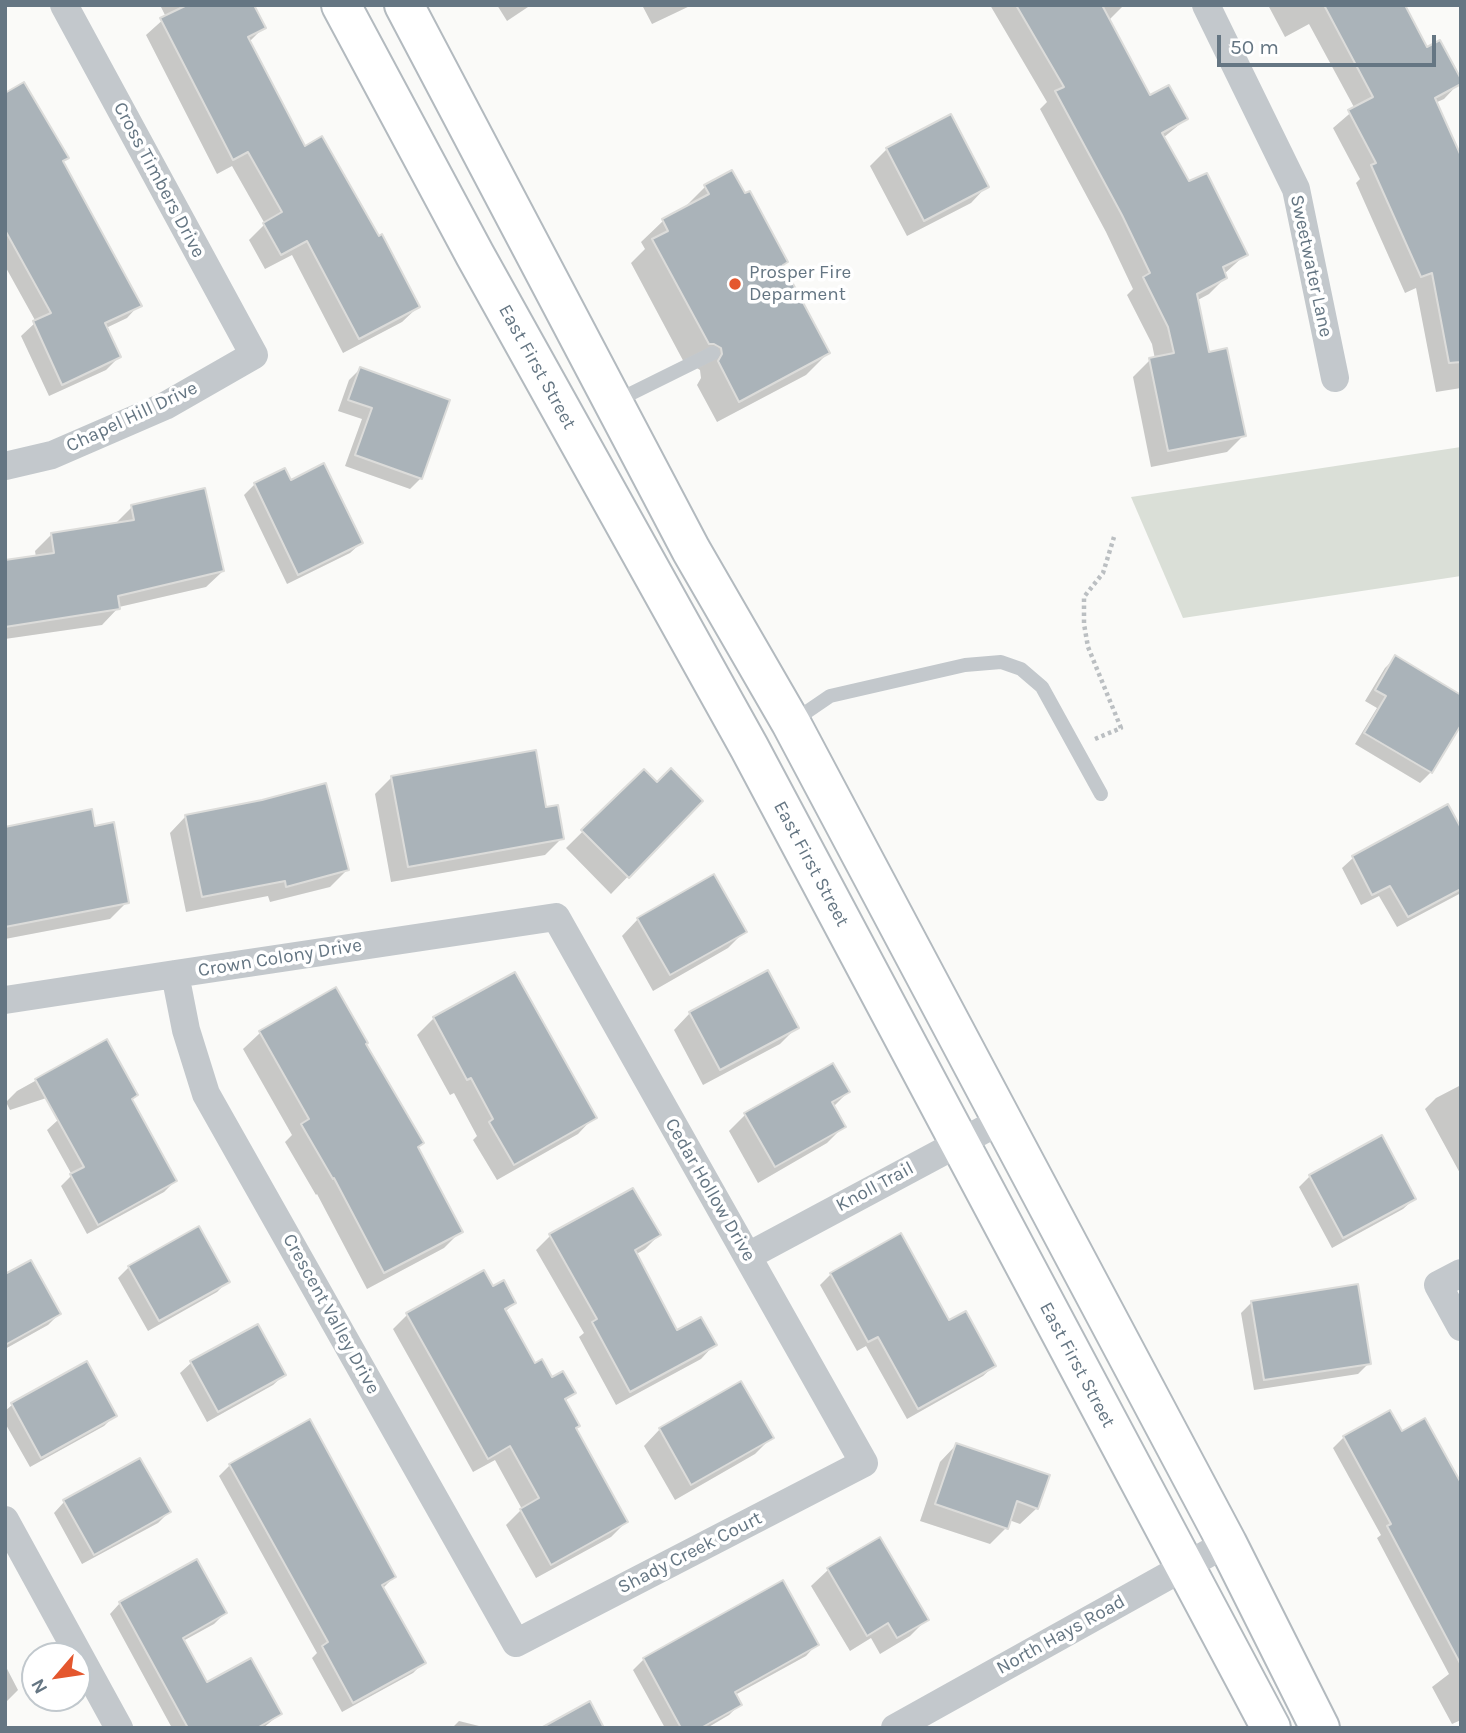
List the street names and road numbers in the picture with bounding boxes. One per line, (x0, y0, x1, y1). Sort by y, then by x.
street label: Cross Timbers Drive (108, 98, 210, 262)
street label: Sweetwater Lane (1285, 193, 1337, 339)
street label: East First Street (493, 301, 581, 433)
street label: Chapel Hill Drive (63, 377, 201, 457)
street label: East First Street (768, 797, 854, 931)
street label: Crown Colony Drive (196, 934, 364, 982)
street label: Cedar Hollow Drive (660, 1114, 760, 1266)
street label: Knoll Trail (832, 1157, 918, 1217)
street label: Crescent Valley Drive (277, 1230, 385, 1398)
street label: East First Street (1034, 1298, 1120, 1432)
street label: Shady Creek Court (614, 1507, 766, 1599)
street label: North Hays Road (993, 1590, 1129, 1680)

